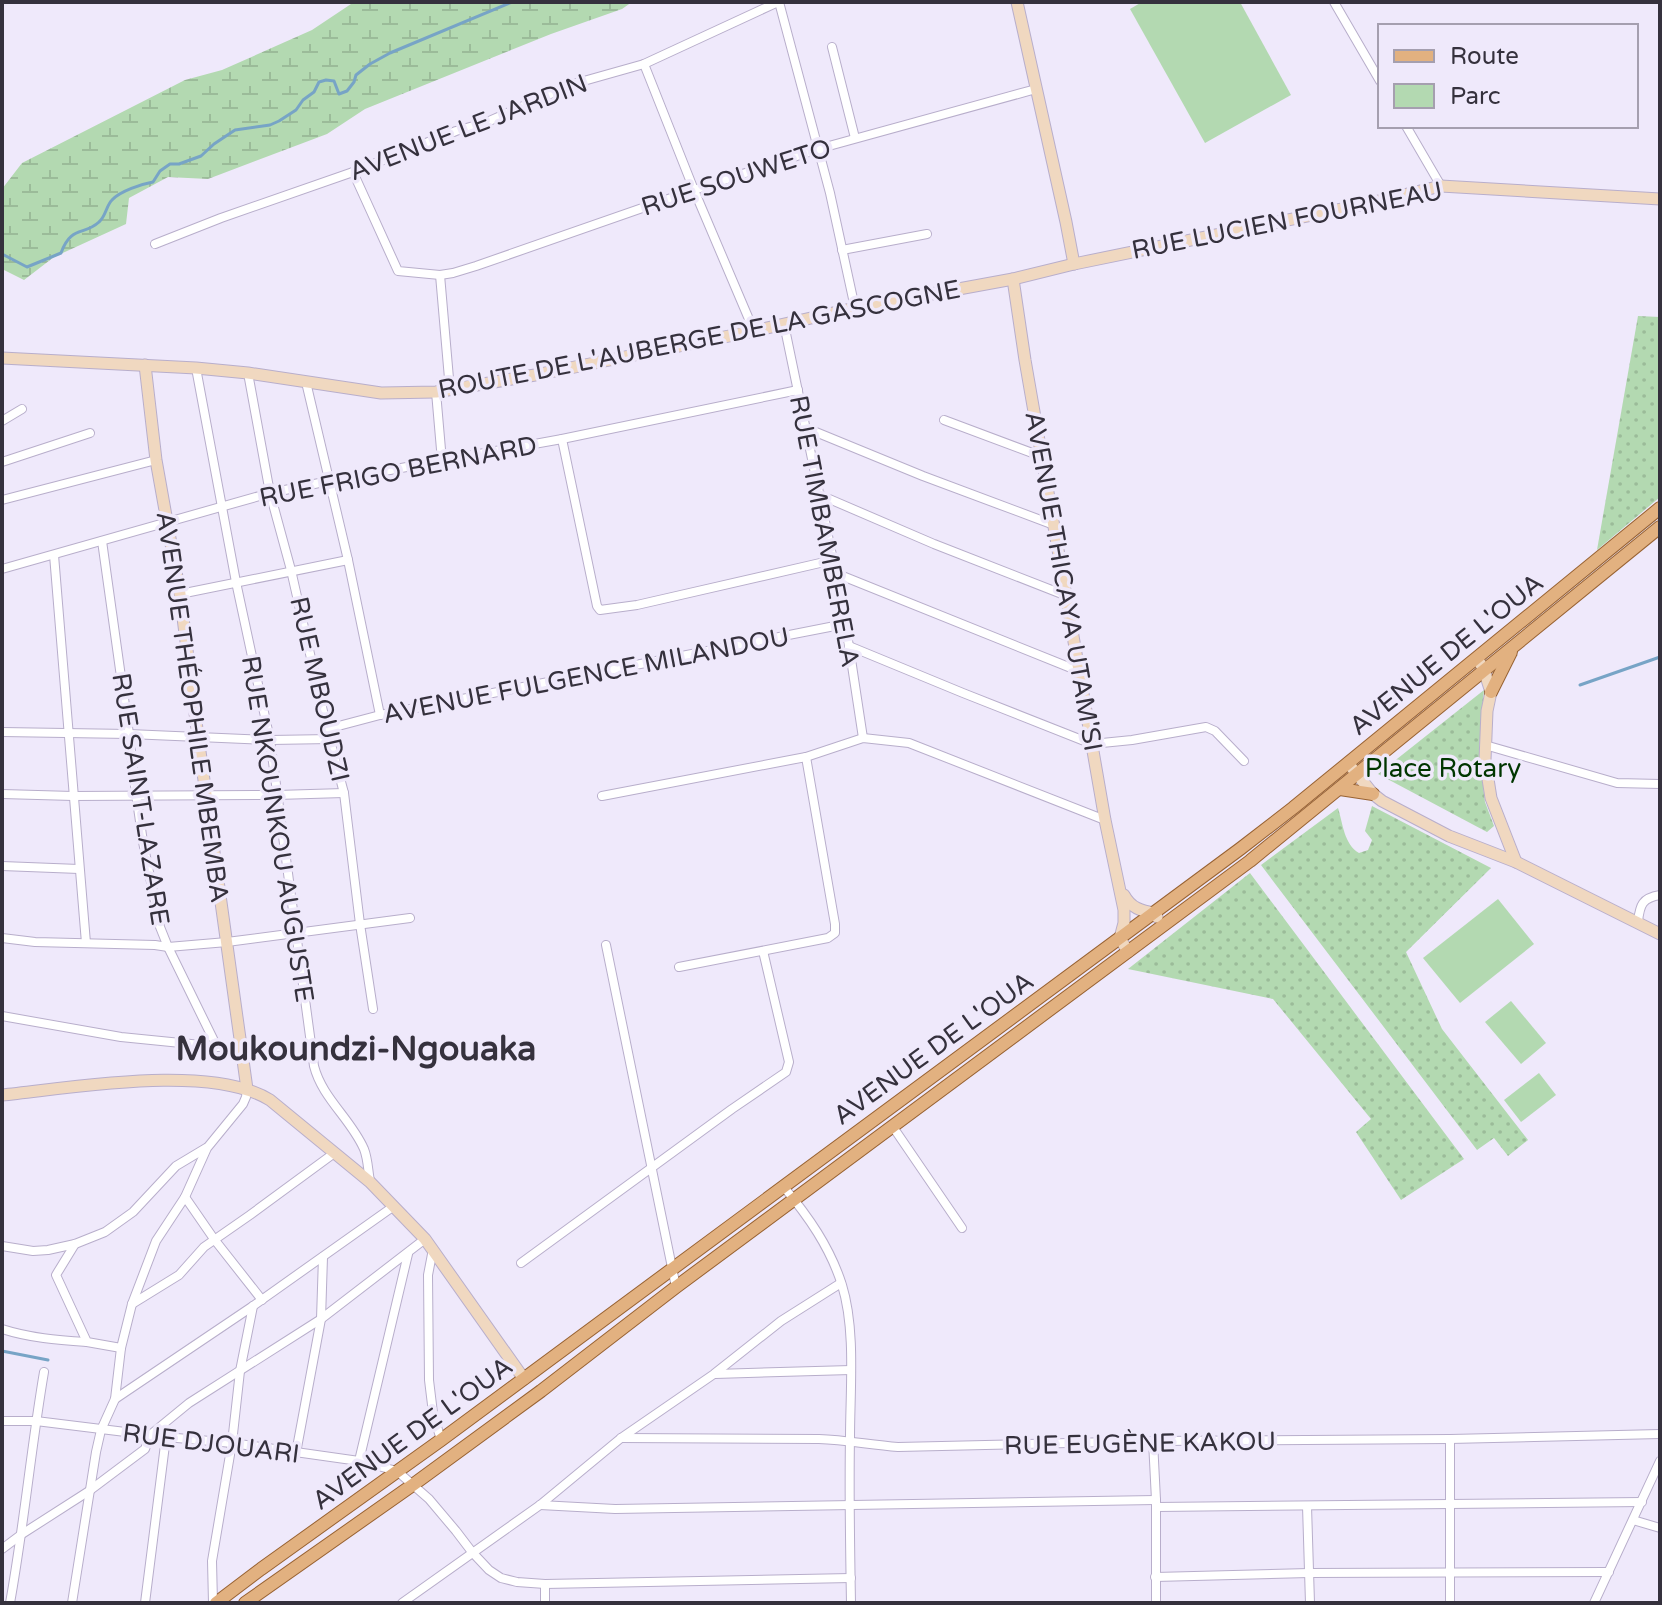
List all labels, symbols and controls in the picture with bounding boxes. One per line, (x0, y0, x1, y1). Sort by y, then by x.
legend (1378, 24, 1638, 128)
text: Route (1450, 42, 1519, 71)
street label: AVENUE LE JARDIN (345, 68, 592, 187)
text: Parc (1450, 82, 1501, 111)
street label: RUE SOUWETO (637, 132, 835, 223)
street label: RUE LUCIEN FOURNEAU (1129, 175, 1445, 266)
street label: ROUTE DE L'AUBERGE DE LA GASCOGNE (435, 274, 963, 405)
street label: RUE TIMBAMBERELA (783, 393, 866, 670)
street label: AVENUE THICAYA UTAM'SI (1018, 409, 1109, 753)
street label: RUE FRIGO BERNARD (257, 429, 540, 514)
street label: AVENUE THÉOPHILE MBEMBA (150, 509, 235, 905)
street label: AVENUE DE L'OUA (1343, 567, 1549, 742)
street label: RUE MBOUDZI (283, 594, 356, 785)
street label: AVENUE FULGENCE MILANDOU (380, 621, 792, 730)
street label: RUE NKOUNKOU AUGUSTE (235, 654, 320, 1005)
street label: RUE SAINT-LAZARE (105, 671, 176, 927)
park label: Place Rotary (1365, 753, 1521, 784)
street label: AVENUE DE L'OUA (827, 965, 1040, 1132)
district label: Moukoundzi-Ngouaka (176, 1029, 536, 1070)
street label: AVENUE DE L'OUA (306, 1350, 519, 1517)
street label: RUE DJOUARI (121, 1417, 301, 1470)
street label: RUE EUGÈNE KAKOU (1004, 1426, 1276, 1461)

